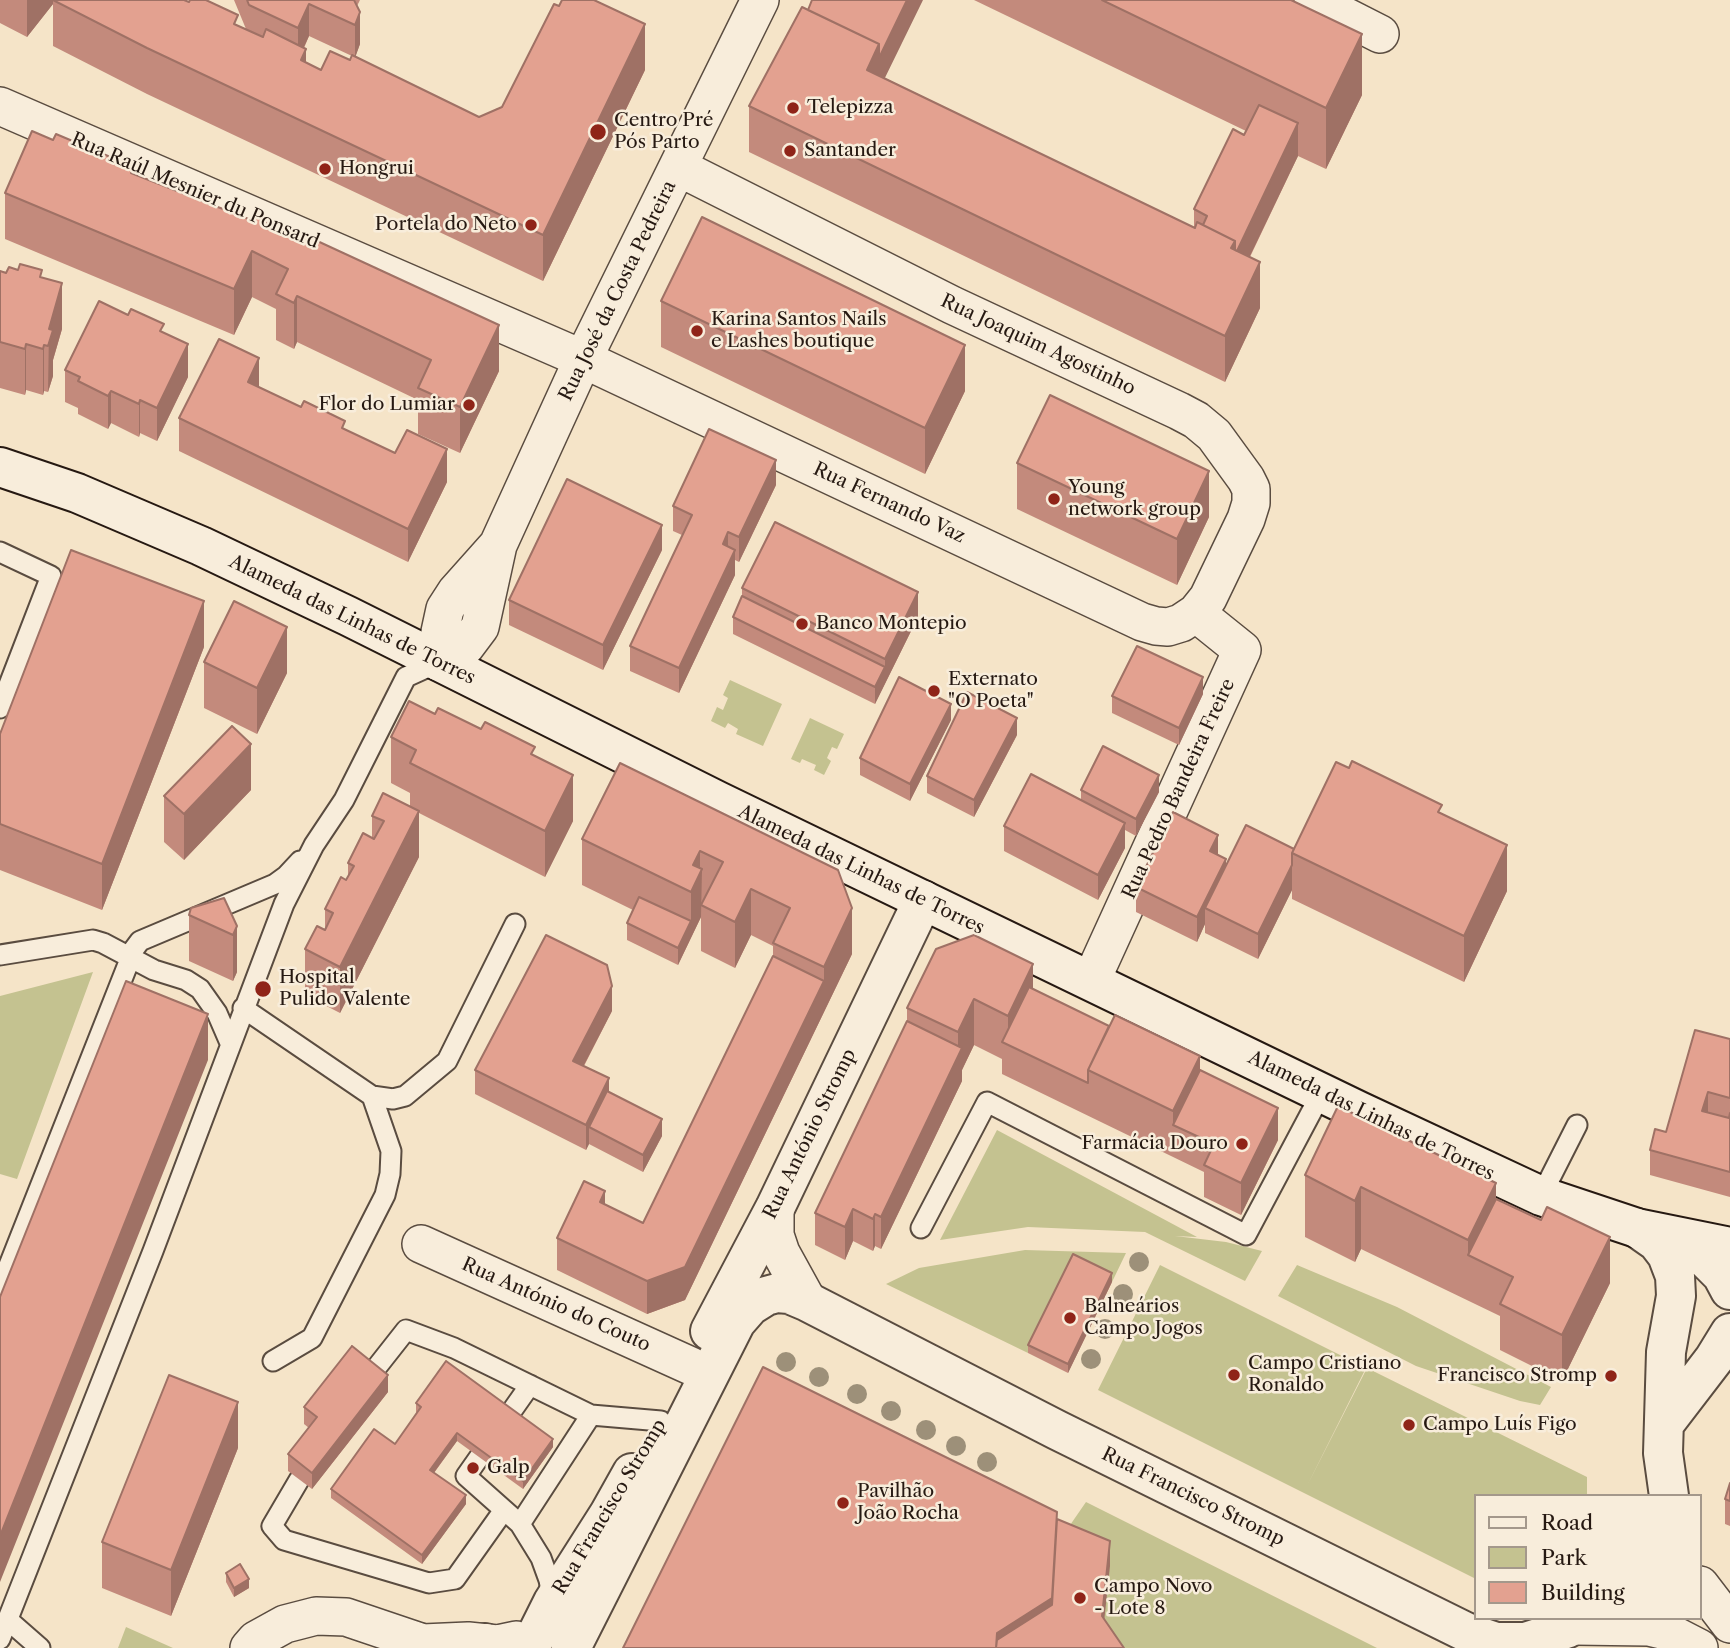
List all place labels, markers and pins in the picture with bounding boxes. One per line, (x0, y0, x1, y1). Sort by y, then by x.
place label: Telepizza (807, 97, 893, 119)
marker: Telepizza (785, 100, 801, 116)
place label: Centro Pré Pós Parto (614, 110, 713, 154)
marker: Centro Pré Pós Parto (588, 122, 608, 142)
place label: Santander (804, 140, 896, 162)
marker: Santander (782, 143, 798, 159)
place label: Hongrui (339, 158, 414, 180)
marker: Hongrui (317, 161, 333, 177)
place label: Portela do Neto (375, 214, 517, 236)
marker: Portela do Neto (523, 217, 539, 233)
place label: Karina Santos Nails e Lashes boutique (711, 309, 886, 353)
marker: Karina Santos Nails e Lashes boutique (689, 323, 705, 339)
place label: Flor do Lumiar (318, 394, 455, 416)
marker: Flor do Lumiar (461, 397, 477, 413)
place label: Young network group (1068, 477, 1201, 521)
marker: Young network group (1046, 491, 1062, 507)
place label: Banco Montepio (816, 613, 967, 635)
marker: Banco Montepio (794, 616, 810, 632)
place label: Externato "O Poeta" (948, 669, 1038, 713)
marker: Externato "O Poeta" (926, 683, 942, 699)
place label: Hospital Pulido Valente (279, 967, 410, 1011)
marker: Hospital Pulido Valente (253, 979, 273, 999)
place label: Farmácia Douro (1082, 1133, 1228, 1155)
marker: Farmácia Douro (1234, 1136, 1250, 1152)
place label: Balneários Campo Jogos (1084, 1296, 1203, 1340)
marker: Balneários Campo Jogos (1062, 1310, 1078, 1326)
place label: Campo Cristiano Ronaldo (1248, 1353, 1401, 1397)
place label: Francisco Stromp (1437, 1365, 1597, 1387)
marker: Campo Cristiano Ronaldo (1226, 1367, 1242, 1383)
marker: Francisco Stromp (1603, 1368, 1619, 1384)
place label: Campo Luís Figo (1423, 1414, 1577, 1436)
marker: Campo Luís Figo (1401, 1417, 1417, 1433)
place label: Galp (487, 1457, 530, 1479)
marker: Galp (465, 1460, 481, 1476)
place label: Pavilhão João Rocha (857, 1481, 959, 1525)
marker: Pavilhão João Rocha (835, 1495, 851, 1511)
place label: Campo Novo - Lote 8 (1094, 1576, 1213, 1620)
marker: Campo Novo - Lote 8 (1072, 1590, 1088, 1606)

